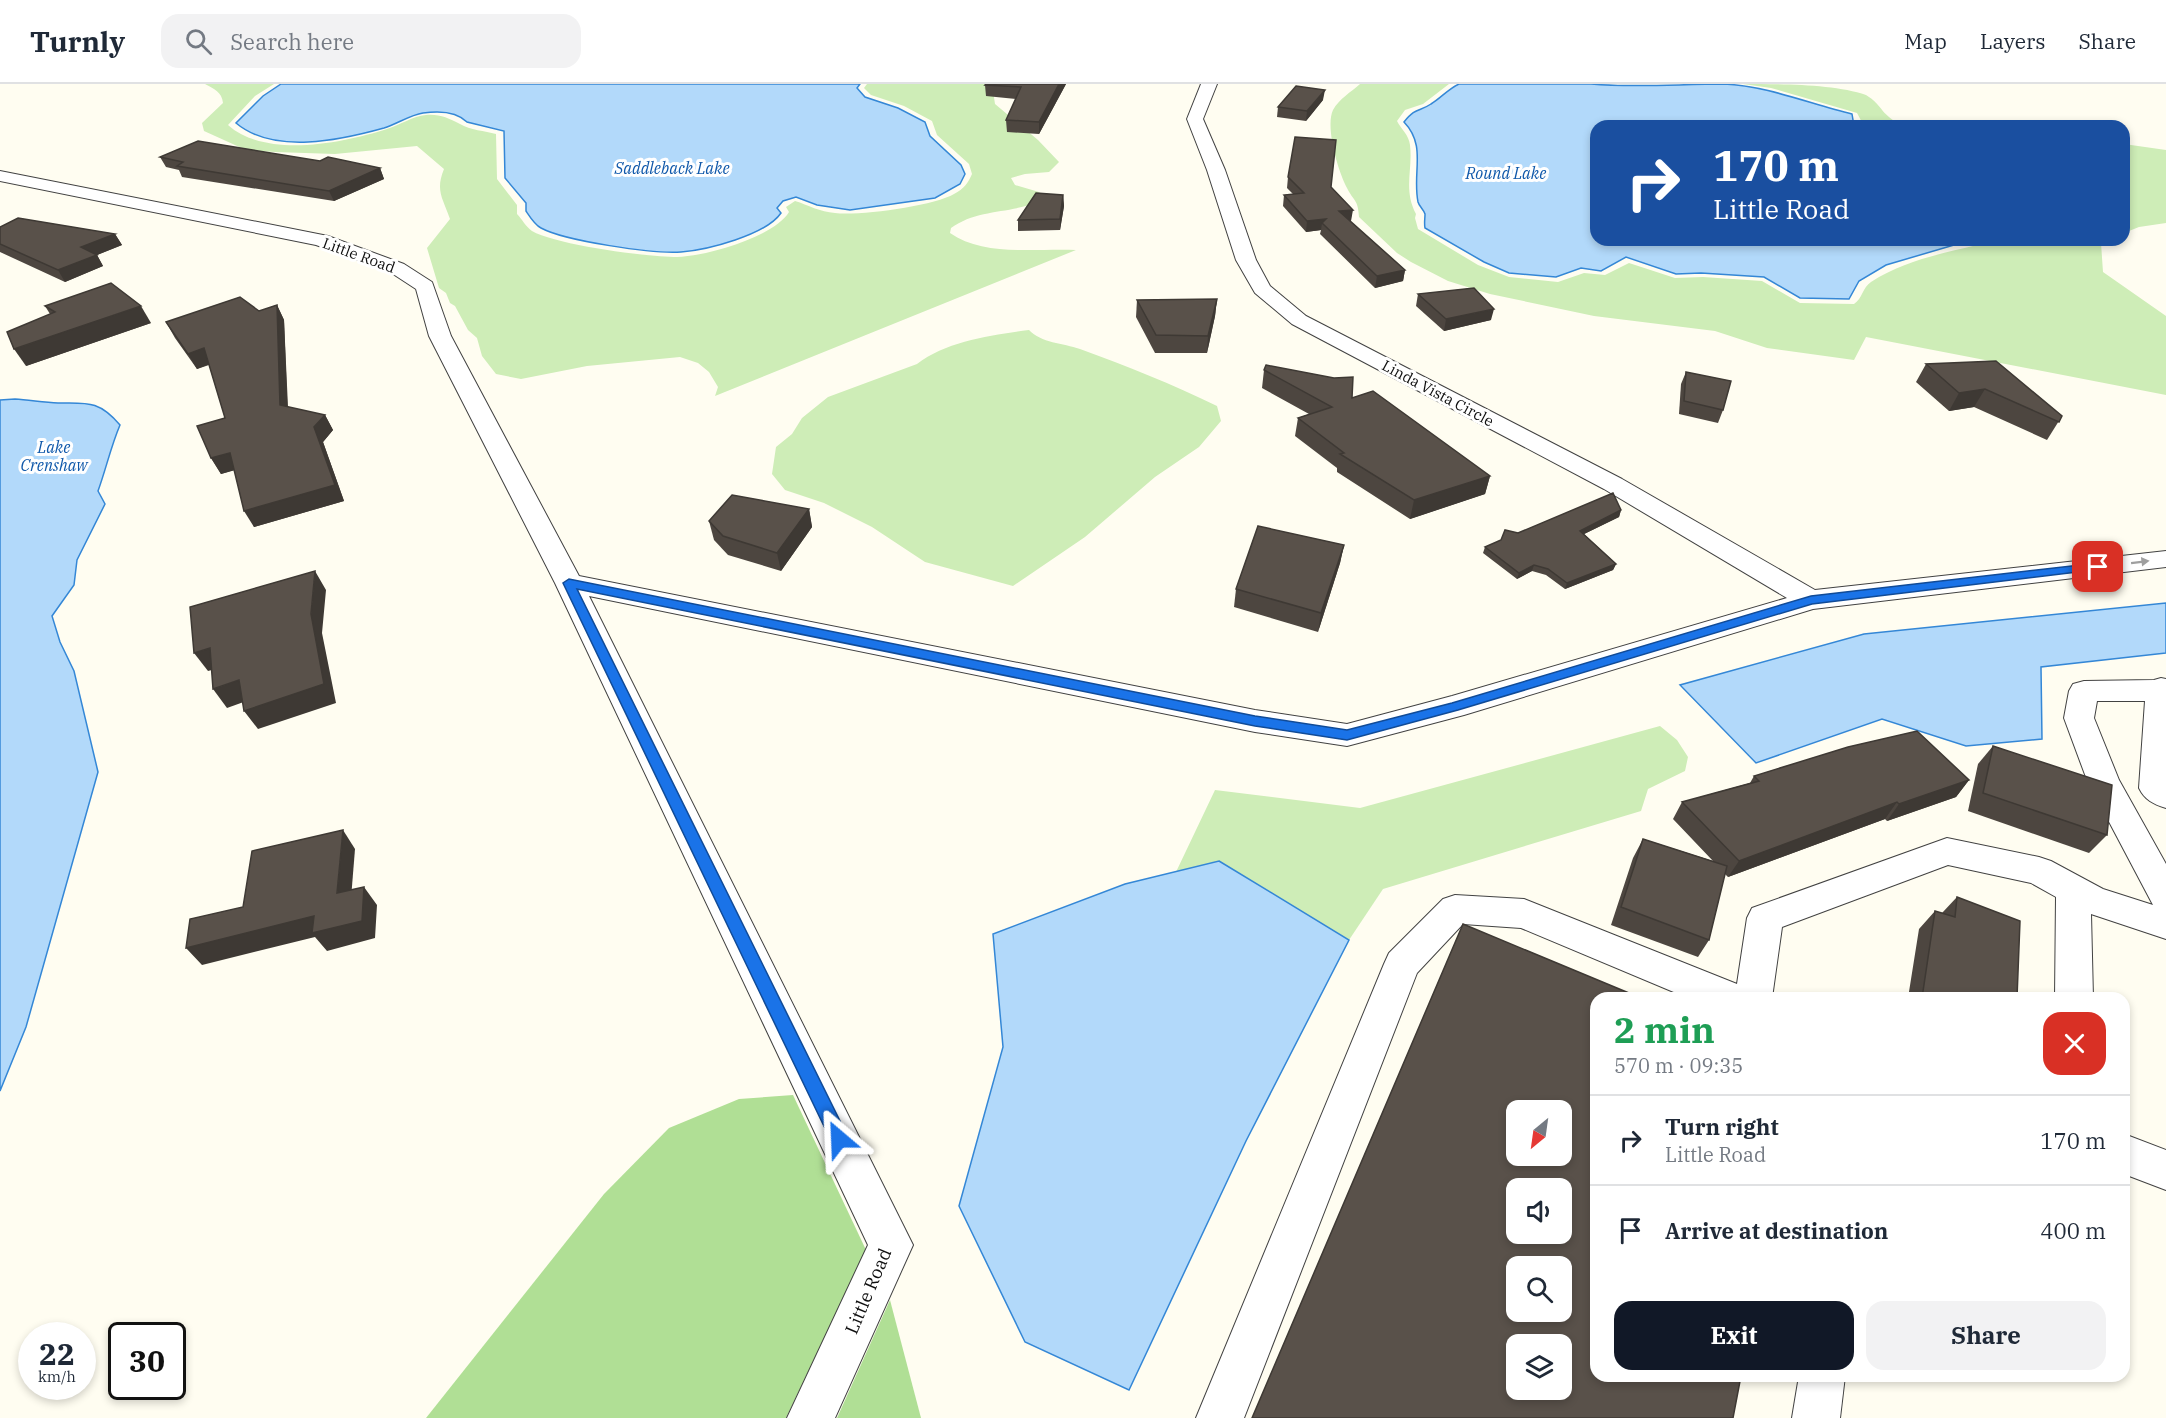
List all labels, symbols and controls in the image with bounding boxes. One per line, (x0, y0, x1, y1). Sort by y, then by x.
search box (161, 14, 581, 68)
text: Turnly (30, 23, 125, 60)
icon: search (182, 25, 215, 58)
text: Search here (230, 27, 354, 56)
text: Map (1904, 27, 1947, 55)
text: Layers (1980, 27, 2046, 55)
text: Share (2079, 27, 2136, 55)
text: 170 m (1713, 138, 1839, 193)
icon: right (1614, 144, 1692, 222)
water label: Saddleback Lake (613, 158, 730, 178)
water label: Round Lake (1465, 163, 1546, 183)
text: Little Road (1713, 191, 1850, 226)
street label: Little Road (320, 233, 398, 277)
street label: Linda Vista Circle (1379, 356, 1497, 430)
water label: Lake Crenshaw (21, 437, 89, 475)
pin (2072, 541, 2123, 592)
icon: arrive (2081, 550, 2114, 583)
one-way arrow (2131, 557, 2150, 566)
text: 2 min (1614, 1006, 1715, 1053)
button: close (2043, 1012, 2106, 1075)
text: 570 m · 09:35 (1614, 1052, 1743, 1079)
north arrow (1506, 1100, 1572, 1166)
map controls (1506, 1100, 1572, 1400)
position arrow (807, 1107, 871, 1171)
text: Turn right (1665, 1112, 1779, 1141)
icon: right (1614, 1124, 1647, 1157)
text: 170 m (2040, 1126, 2106, 1155)
text: Little Road (1665, 1141, 1766, 1168)
button: sound (1506, 1178, 1572, 1244)
icon: arrive (1614, 1214, 1647, 1247)
text: Arrive at destination (1665, 1216, 1888, 1245)
text: 400 m (2040, 1216, 2106, 1245)
street label: Little Road (840, 1245, 896, 1337)
button: search (1506, 1256, 1572, 1322)
button: Exit (1614, 1301, 1854, 1370)
button: Share (1866, 1301, 2106, 1370)
speed limit sign: 30 (108, 1322, 186, 1400)
text: 22 (39, 1334, 75, 1373)
button: layers (1506, 1334, 1572, 1400)
text: km/h (38, 1367, 76, 1386)

